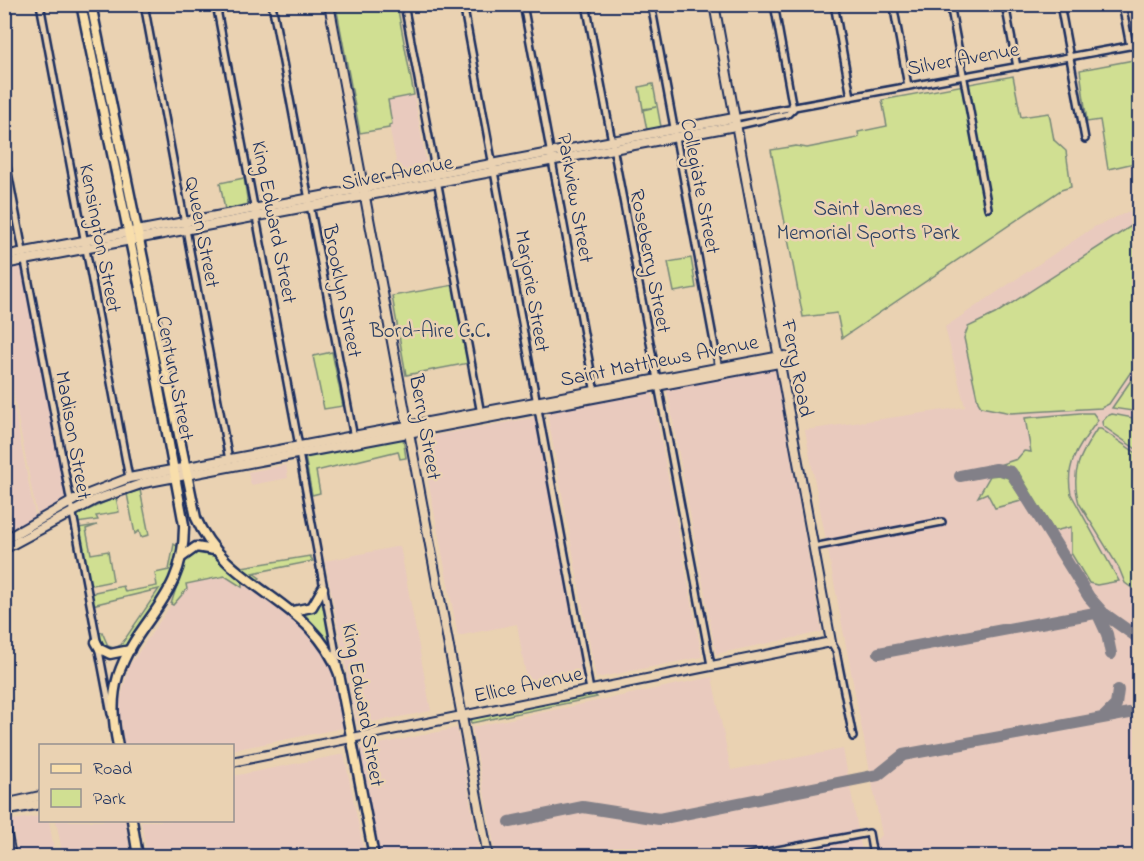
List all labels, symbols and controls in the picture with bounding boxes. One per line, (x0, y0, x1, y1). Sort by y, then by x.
street label: Silver Avenue (905, 35, 1022, 85)
street label: Collegiate Street (669, 116, 727, 257)
street label: Parkview Street (548, 131, 600, 266)
street label: King Edward Street (241, 138, 304, 307)
street label: Silver Avenue (339, 148, 457, 200)
street label: Kensington Street (68, 162, 128, 316)
street label: Queen Street (176, 174, 227, 291)
street label: Roseberry Street (618, 187, 678, 336)
park label: Saint James Memorial Sports Park (776, 195, 960, 249)
street label: Brooklyn Street (311, 221, 369, 361)
street label: Marjorie Street (506, 228, 557, 355)
street label: Century Street (145, 313, 201, 444)
street label: Ferry Road (770, 316, 820, 420)
park label: Bord-Aire C.C. (369, 317, 490, 347)
street label: Saint Matthews Avenue (558, 328, 762, 396)
street label: Madison Street (46, 369, 98, 502)
street label: Berry Street (398, 371, 448, 483)
street label: King Edward Street (331, 621, 391, 790)
street label: Ellice Avenue (471, 660, 586, 712)
legend (39, 744, 234, 822)
text: Road (93, 757, 132, 783)
text: Park (93, 787, 126, 813)

